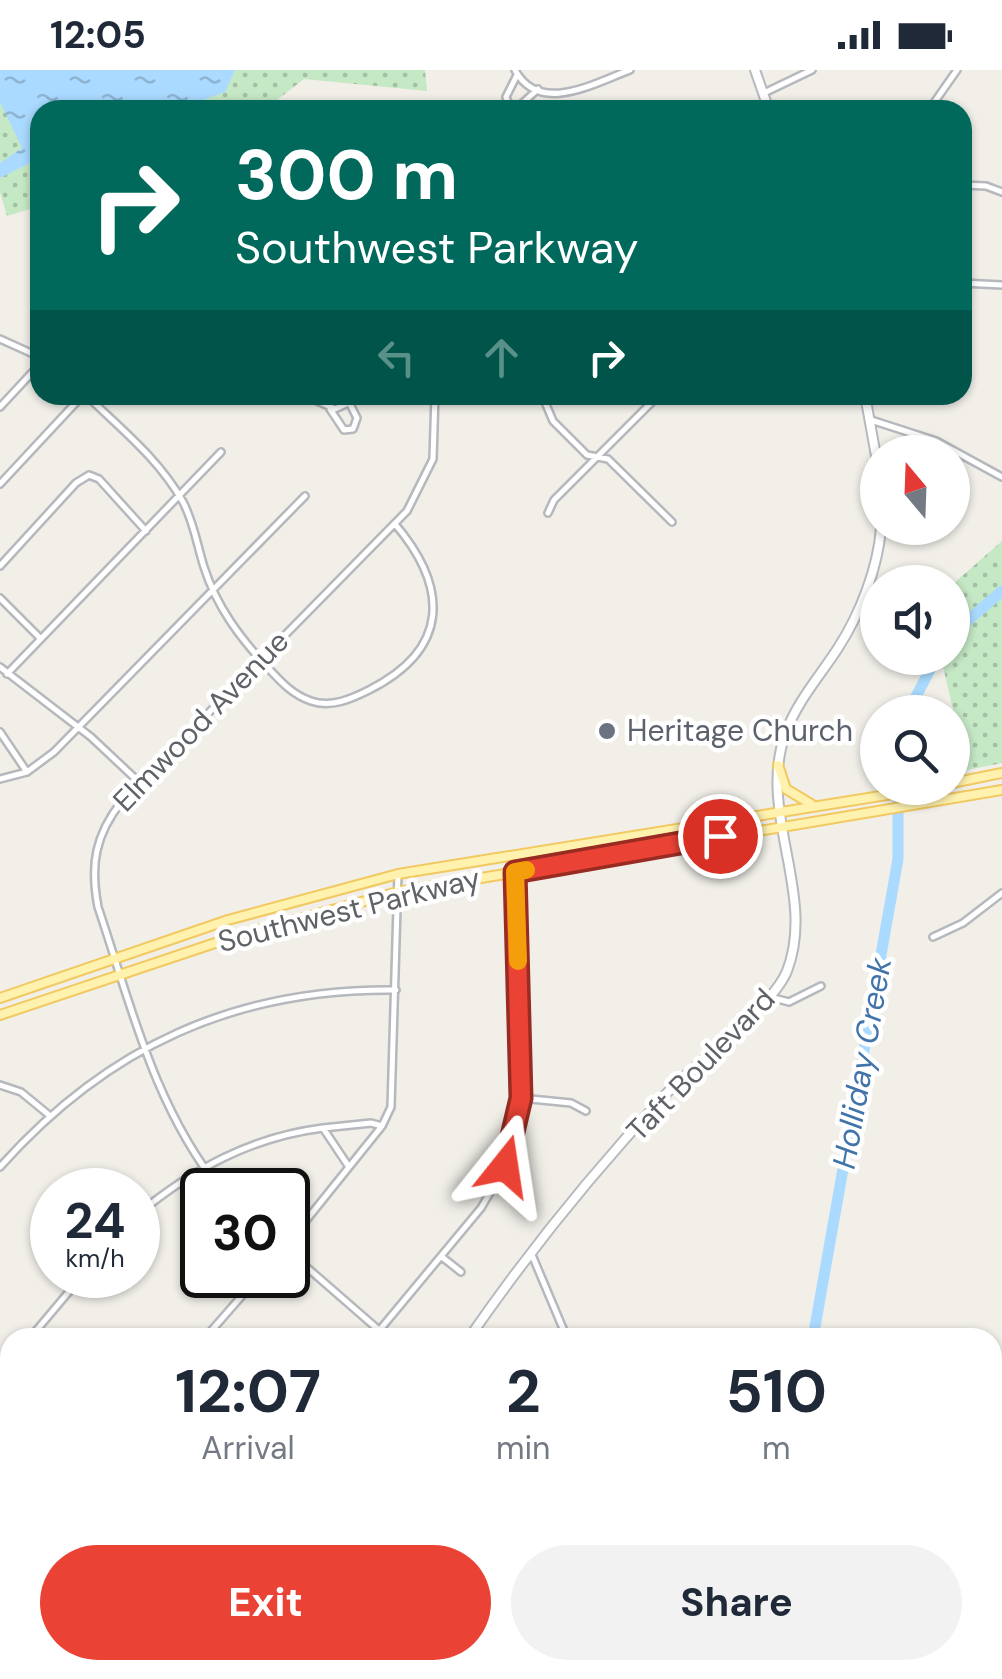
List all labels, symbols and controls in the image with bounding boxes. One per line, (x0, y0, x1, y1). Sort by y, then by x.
text: 12:05 (50, 10, 146, 60)
text: 300 m (235, 130, 458, 221)
icon: right (70, 140, 200, 270)
text: Southwest Parkway (235, 218, 639, 277)
icon: left (369, 330, 424, 385)
icon: ahead (474, 330, 529, 385)
icon: right (579, 330, 634, 385)
north arrow (860, 435, 970, 545)
map controls (860, 435, 970, 805)
button: sound (860, 565, 970, 675)
street label: Elmwood Avenue (104, 622, 297, 819)
button: search (860, 695, 970, 805)
place label: Heritage Church (627, 711, 853, 750)
marker: Heritage Church (596, 720, 618, 742)
pin (678, 794, 763, 879)
icon: arrive (693, 809, 748, 864)
street label: Southwest Parkway (214, 858, 484, 961)
water label: Holliday Creek (823, 953, 901, 1172)
street label: Taft Boulevard (618, 980, 783, 1149)
position arrow (453, 1114, 557, 1218)
speed limit sign: 30 (180, 1168, 310, 1298)
text: 24 (65, 1188, 126, 1254)
text: km/h (65, 1242, 125, 1275)
text: 12:07 (175, 1352, 321, 1431)
text: 2 (506, 1352, 541, 1431)
text: 510 (726, 1352, 827, 1431)
text: Arrival (201, 1427, 295, 1469)
text: min (496, 1427, 550, 1469)
text: m (762, 1427, 790, 1469)
button: Exit (40, 1545, 491, 1660)
button: Share (511, 1545, 962, 1660)

